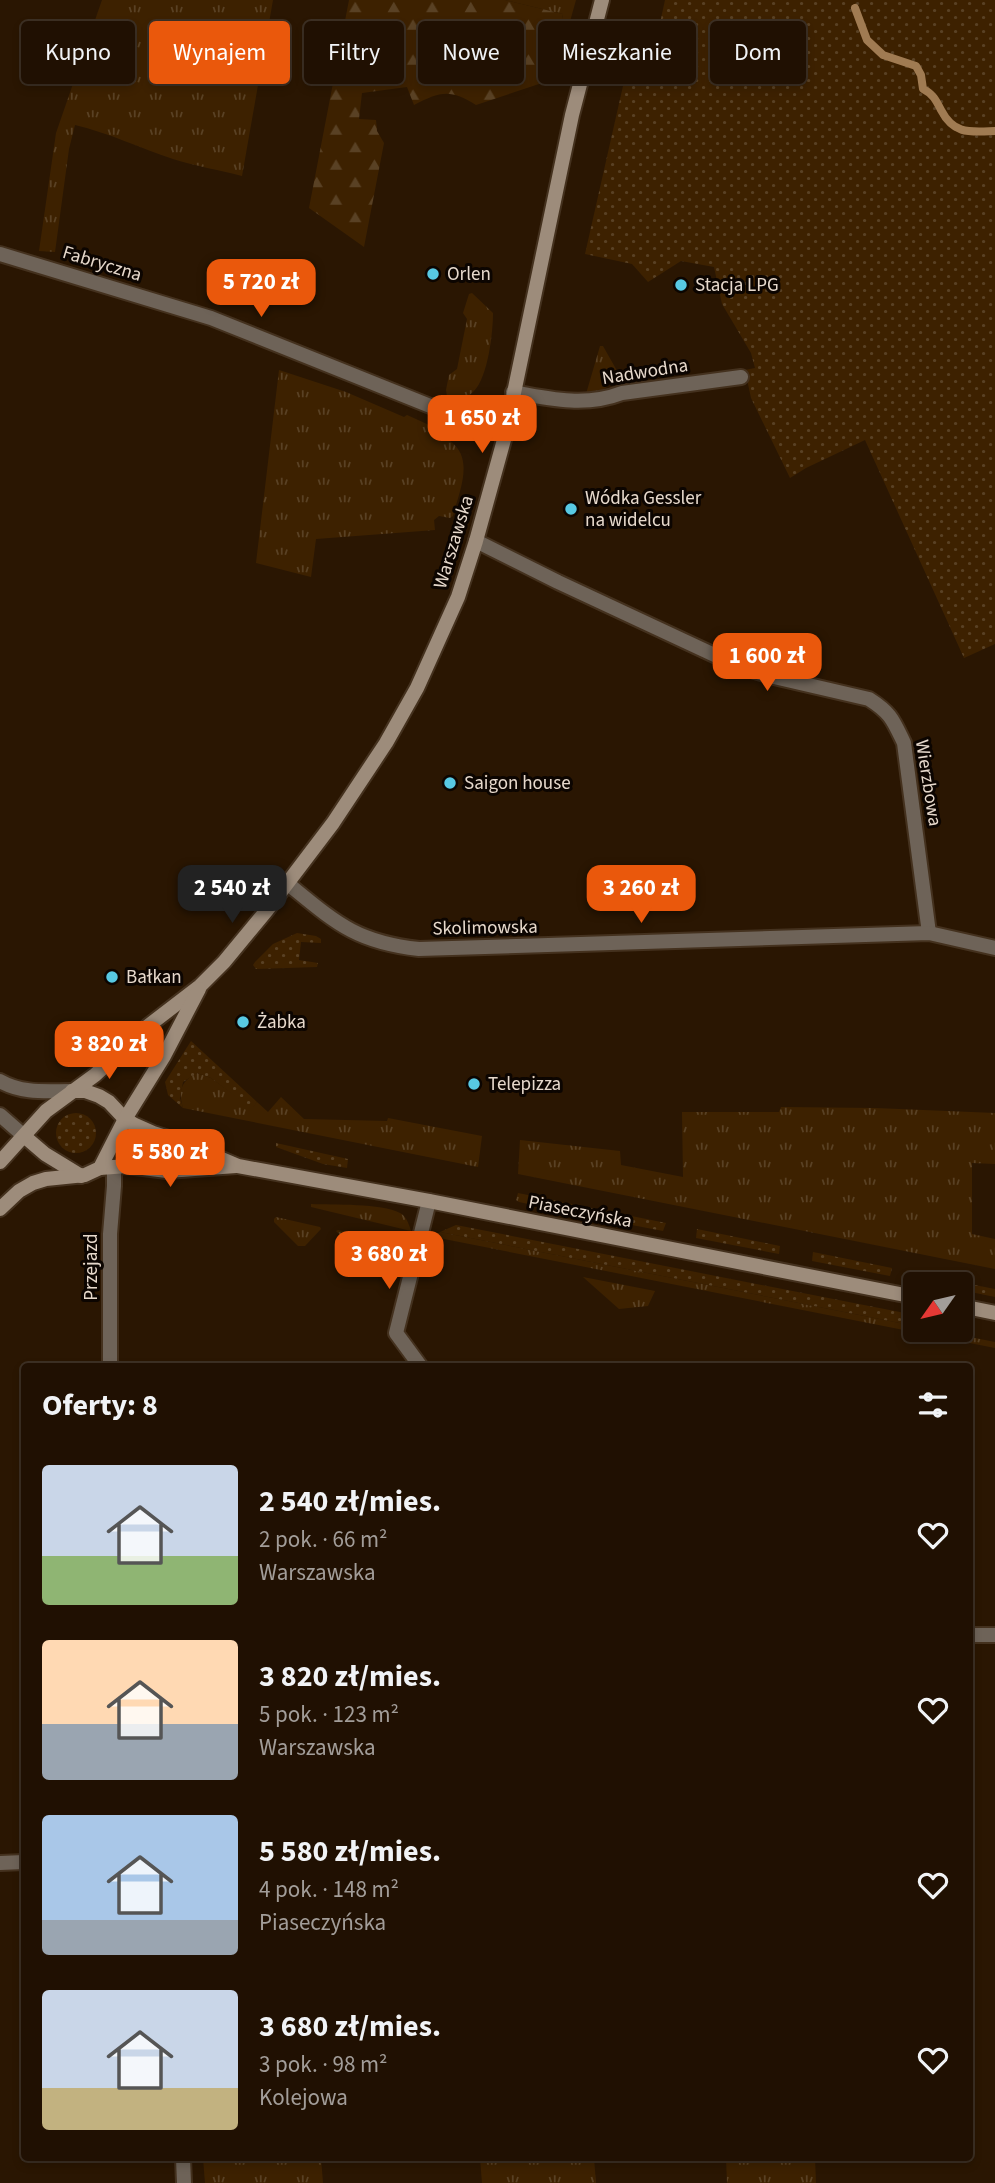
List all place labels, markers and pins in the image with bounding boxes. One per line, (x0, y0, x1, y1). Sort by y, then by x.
pin: 5 720 zł (189, 260, 333, 319)
place label: Orlen (447, 261, 491, 288)
marker: Orlen (425, 266, 441, 282)
place label: Stacja LPG (695, 272, 779, 299)
marker: Stacja LPG (673, 277, 689, 293)
pin: 1 650 zł (410, 396, 554, 455)
place label: Wódka Gessler na widelcu (585, 485, 702, 534)
marker: Wódka Gessler na widelcu (563, 501, 579, 517)
pin: 1 600 zł (695, 634, 839, 693)
place label: Saigon house (464, 770, 571, 797)
marker: Saigon house (442, 775, 458, 791)
pin: 2 540 zł (160, 866, 304, 925)
pin: 3 260 zł (569, 866, 713, 925)
place label: Bałkan (126, 964, 182, 991)
marker: Bałkan (104, 969, 120, 985)
place label: Żabka (257, 1009, 306, 1036)
marker: Żabka (235, 1014, 251, 1030)
pin: 3 820 zł (37, 1021, 181, 1081)
place label: Telepizza (488, 1071, 561, 1098)
marker: Telepizza (466, 1076, 482, 1092)
pin: 5 580 zł (98, 1130, 242, 1189)
pin: 3 680 zł (317, 1232, 461, 1291)

